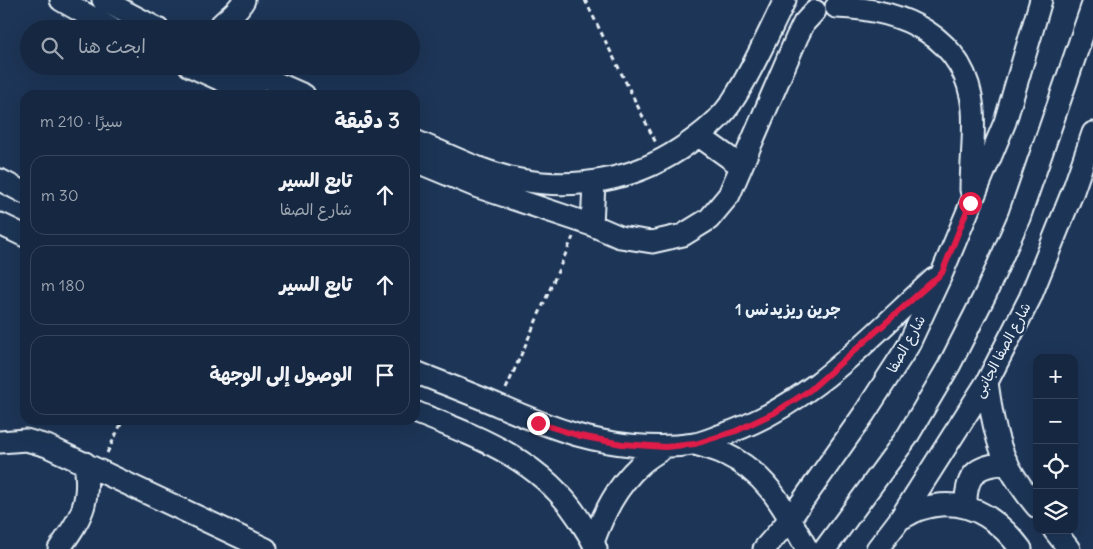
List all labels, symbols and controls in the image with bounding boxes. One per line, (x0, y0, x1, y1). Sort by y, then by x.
search box (20, 20, 420, 75)
icon: search (38, 34, 66, 62)
text: ابحث هنا (78, 34, 146, 58)
text: 3 دقيقة (335, 107, 400, 134)
text: سيرًا · 210 m (40, 111, 123, 131)
text: تابع السير (280, 168, 352, 192)
icon: ahead (371, 181, 399, 209)
text: 30 m (41, 185, 78, 205)
route start (959, 192, 982, 215)
text: شارع الصفا (280, 199, 352, 219)
icon: ahead (371, 271, 399, 299)
text: تابع السير (280, 272, 352, 296)
text: 180 m (41, 275, 85, 295)
district label: جرين ريزيدنس 1 (735, 299, 841, 319)
street label: شارع الصفا الجانبى (969, 299, 1035, 401)
street label: شارع الصفا (883, 312, 930, 377)
map controls (1033, 354, 1078, 534)
button: + (1033, 354, 1078, 399)
icon: arrive (371, 361, 399, 389)
text: الوصول إلى الوجهة (209, 362, 352, 386)
button: − (1033, 399, 1078, 444)
route end (527, 412, 550, 435)
button: locate (1033, 444, 1078, 489)
button: layers (1033, 489, 1078, 534)

